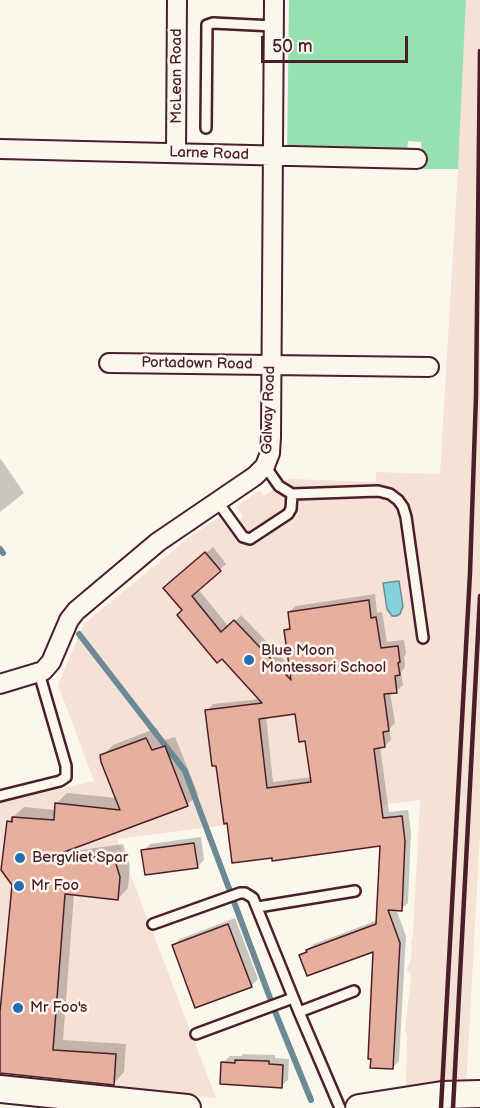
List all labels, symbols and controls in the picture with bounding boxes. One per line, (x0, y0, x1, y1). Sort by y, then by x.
scale bar (264, 24, 411, 62)
street label: McLean Road (168, 28, 186, 124)
text: 50 m (272, 36, 313, 57)
street label: Larne Road (169, 144, 249, 164)
street label: Portadown Road (141, 354, 253, 374)
street label: Galway Road (258, 365, 280, 455)
place label: Blue Moon Montessori School (261, 642, 386, 677)
marker: Blue Moon Montessori School (242, 653, 256, 667)
place label: Bergvliet Spar (32, 849, 128, 867)
marker: Bergvliet Spar (13, 851, 27, 865)
place label: Mr Foo (31, 877, 79, 895)
marker: Mr Foo (12, 879, 26, 893)
place label: Mr Foo's (30, 999, 87, 1017)
marker: Mr Foo's (11, 1001, 25, 1015)

